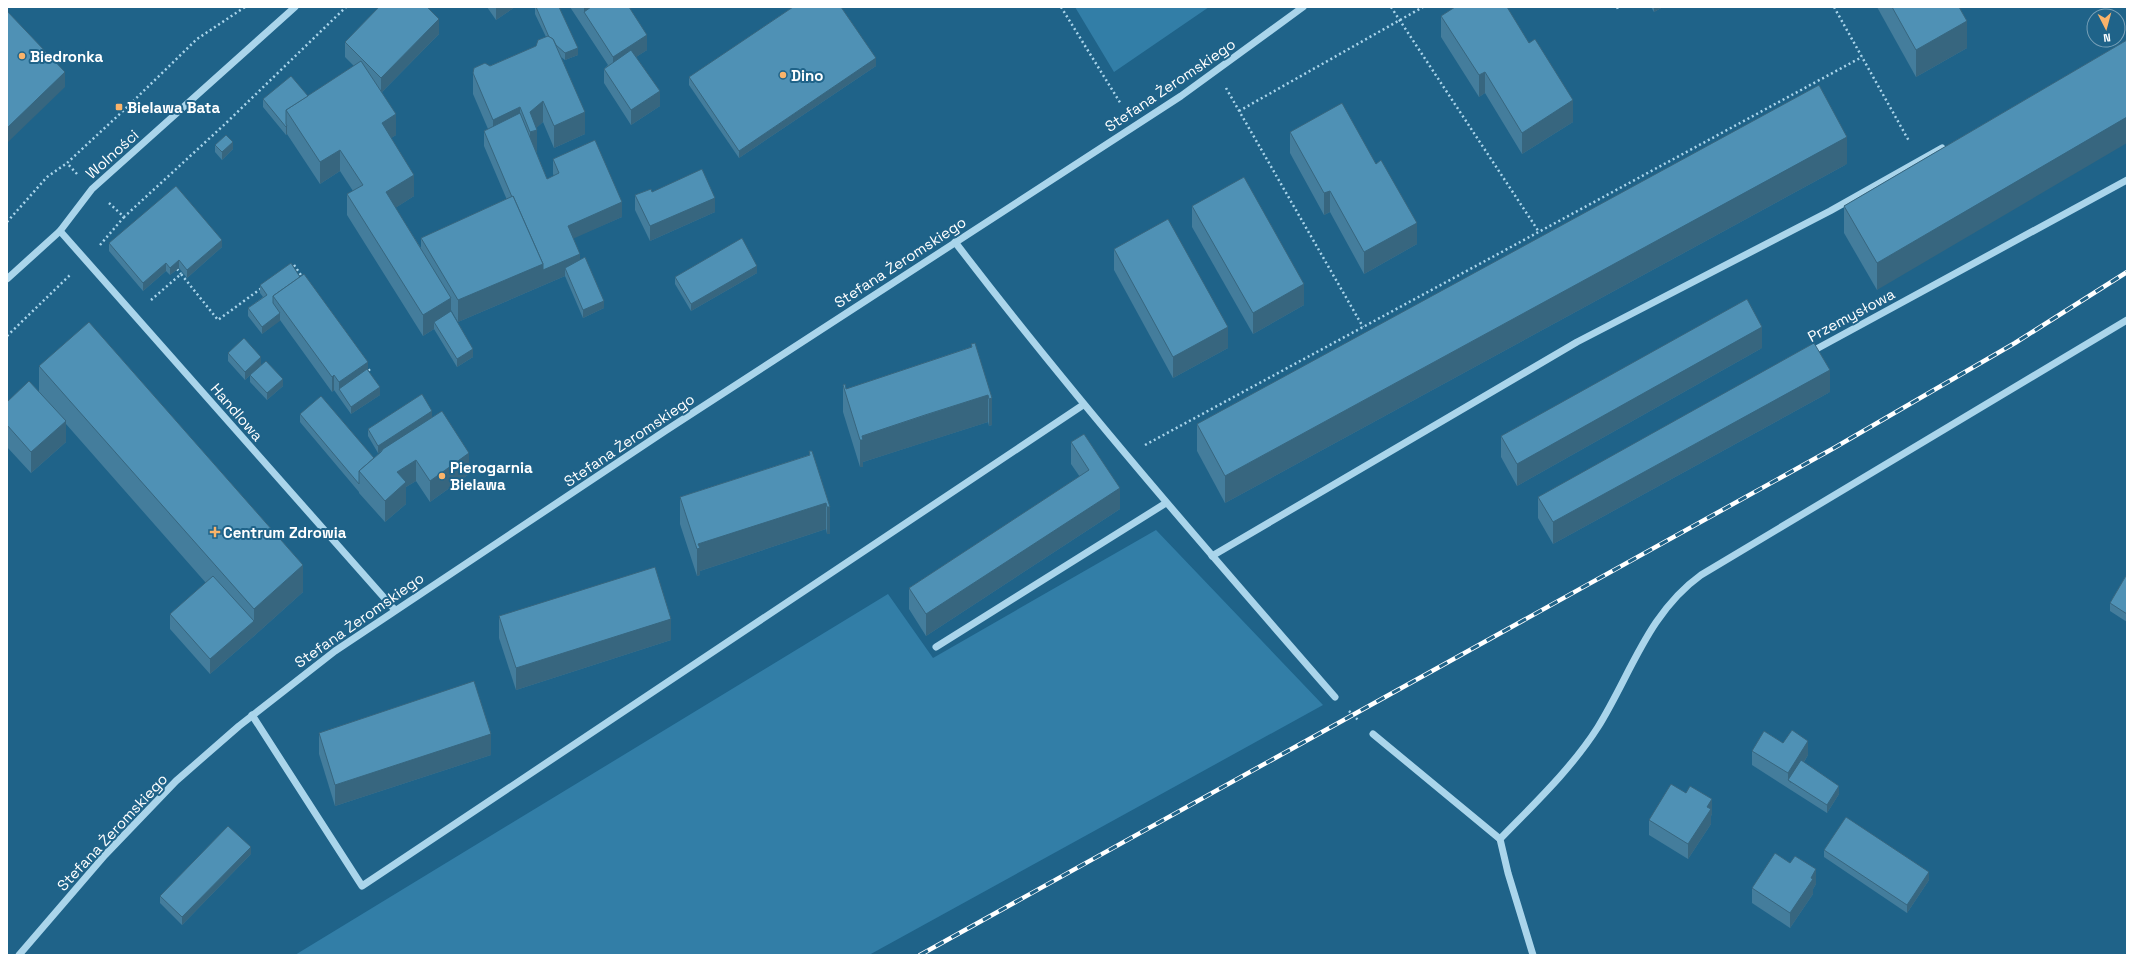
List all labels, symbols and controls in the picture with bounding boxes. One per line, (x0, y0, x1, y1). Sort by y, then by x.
north arrow (2086, 8, 2126, 48)
text: N (2103, 31, 2111, 45)
street label: Stefana Żeromskiego (1101, 34, 1239, 136)
place label: Biedronka (30, 47, 104, 66)
marker: Biedronka (17, 51, 27, 61)
place label: Dino (791, 66, 823, 85)
marker: Dino (778, 70, 788, 80)
place label: Bielawa Bata (127, 98, 220, 117)
marker: Bielawa Bata (114, 102, 124, 112)
street label: Wolności (82, 125, 142, 183)
street label: Stefana Żeromskiego (830, 212, 970, 312)
street label: Przemysłowa (1804, 284, 1898, 346)
street label: Handlowa (207, 379, 268, 445)
street label: Stefana Żeromskiego (560, 389, 698, 491)
place label: Pierogarnia Bielawa (450, 458, 533, 494)
marker: Pierogarnia Bielawa (437, 471, 447, 481)
place label: Centrum Zdrowia (223, 523, 347, 542)
marker: Centrum Zdrowia (210, 527, 220, 537)
street label: Stefana Żeromskiego (291, 568, 427, 672)
street label: Stefana Żeromskiego (53, 769, 171, 895)

